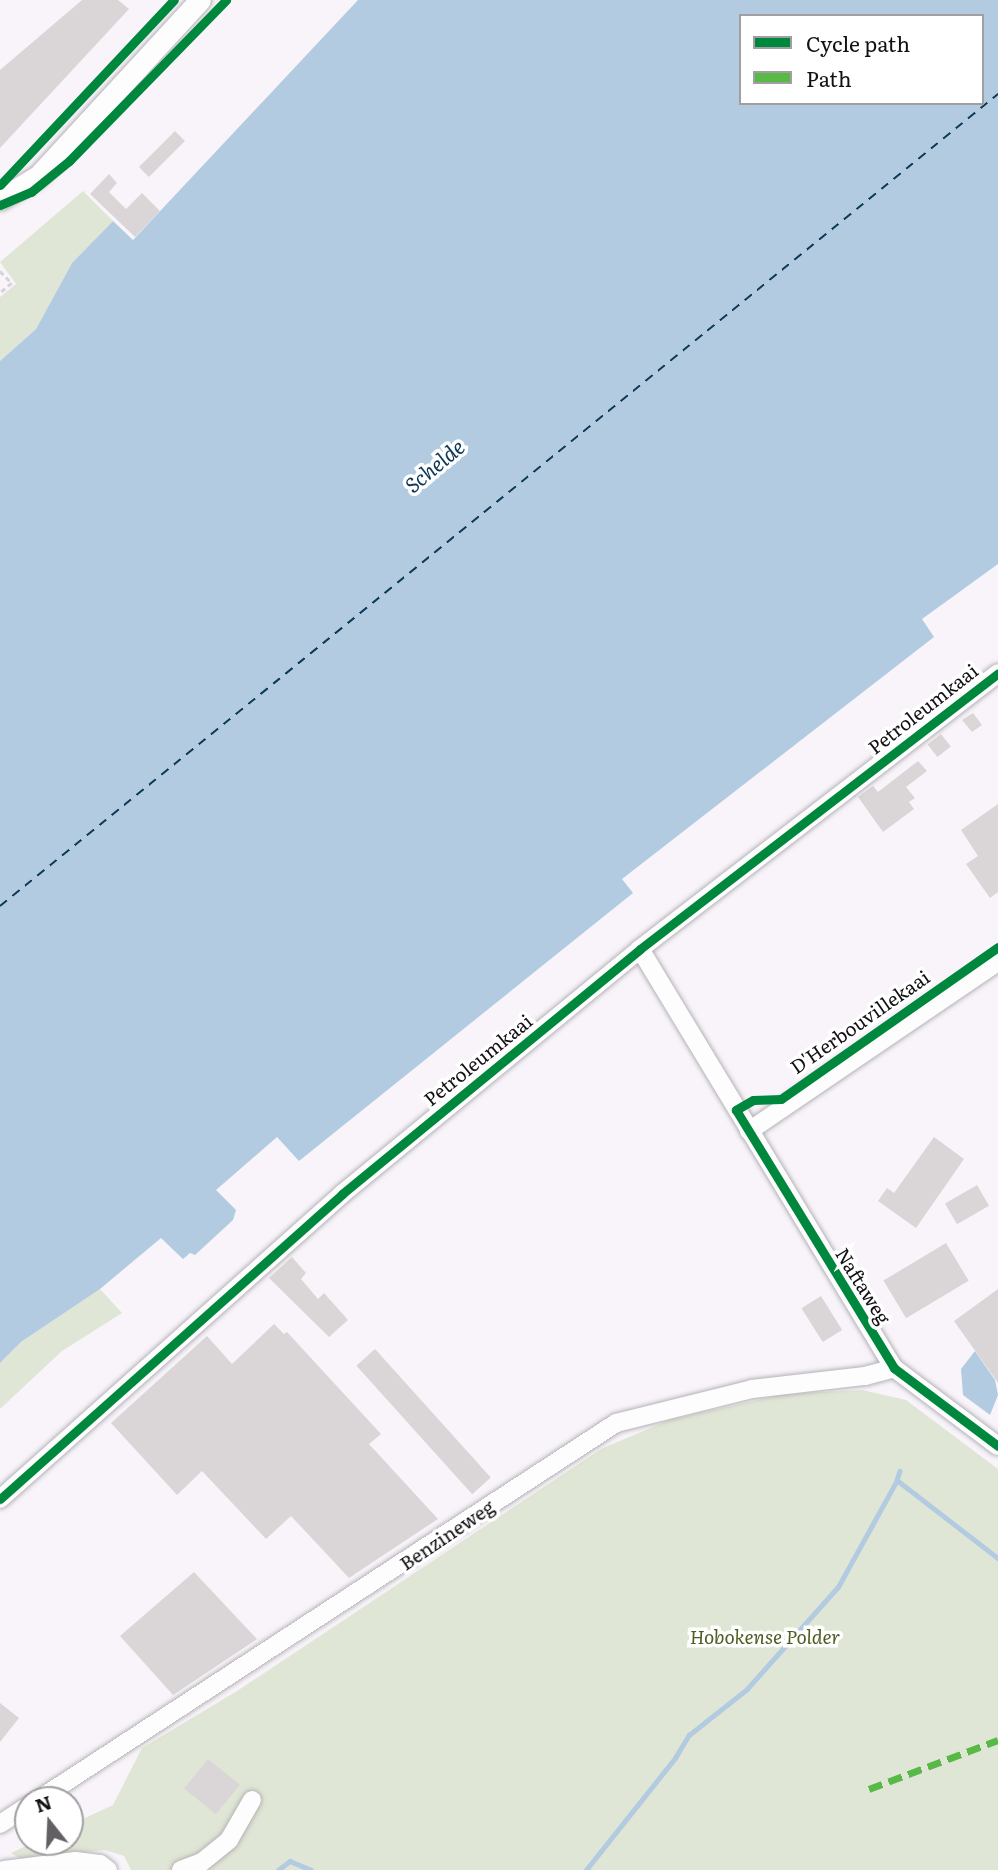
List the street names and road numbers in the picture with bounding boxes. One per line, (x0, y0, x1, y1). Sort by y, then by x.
street label: Petroleumkaai (864, 659, 982, 759)
street label: D'Herbouvillekaai (786, 965, 934, 1079)
street label: Petroleumkaai (419, 1009, 537, 1111)
street label: Naftaweg (831, 1244, 895, 1328)
street label: Benzineweg (395, 1495, 499, 1575)

